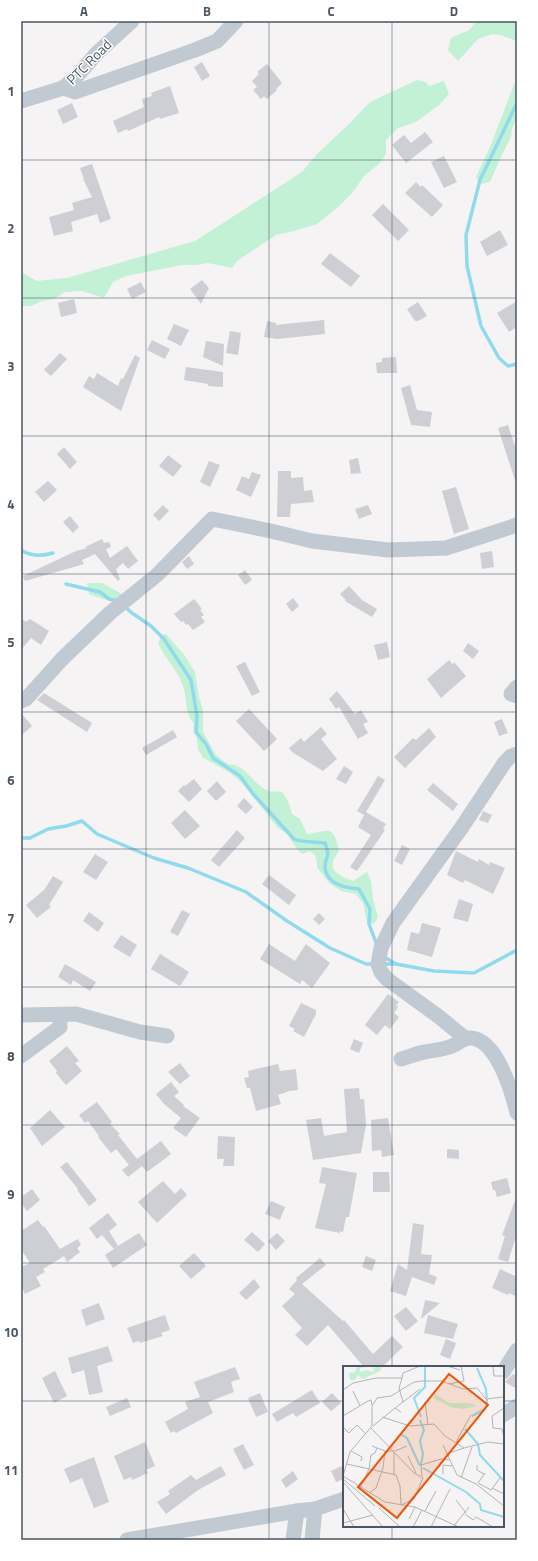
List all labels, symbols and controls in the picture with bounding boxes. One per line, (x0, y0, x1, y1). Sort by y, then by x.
text: A (80, 1, 88, 21)
text: B (203, 1, 211, 21)
text: C (327, 1, 335, 21)
text: D (450, 1, 458, 21)
street label: PTC Road (61, 34, 116, 89)
text: 1 (7, 81, 15, 101)
text: 2 (7, 218, 15, 238)
text: 3 (7, 356, 15, 376)
text: 4 (7, 494, 15, 514)
text: 5 (7, 632, 15, 652)
text: 6 (7, 770, 15, 790)
text: 7 (7, 908, 15, 928)
text: 8 (7, 1046, 15, 1066)
text: 9 (7, 1184, 15, 1204)
text: 10 (4, 1322, 18, 1342)
inset map (343, 1366, 504, 1527)
text: 11 (4, 1460, 18, 1480)

